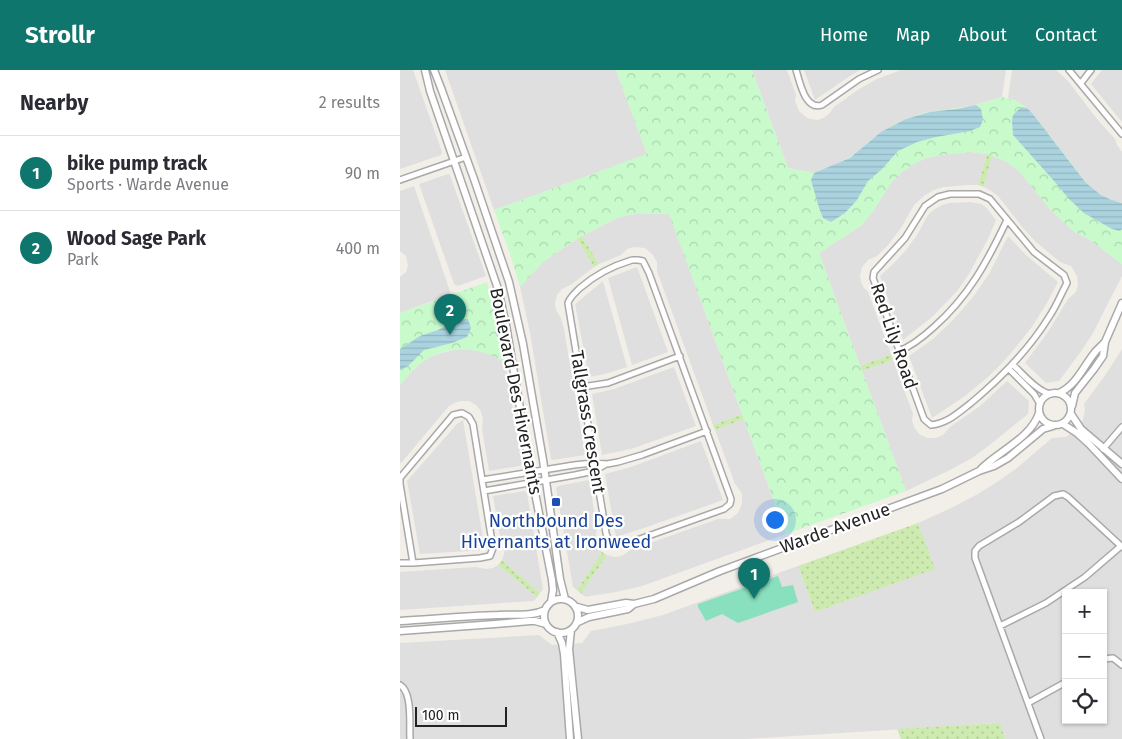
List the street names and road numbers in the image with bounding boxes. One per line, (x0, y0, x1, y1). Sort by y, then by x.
street label: Red Lily Road (866, 280, 922, 392)
street label: Boulevard Des Hivernants (485, 286, 547, 496)
street label: Tallgrass Crescent (566, 349, 610, 496)
street label: Warde Avenue (777, 498, 893, 558)

